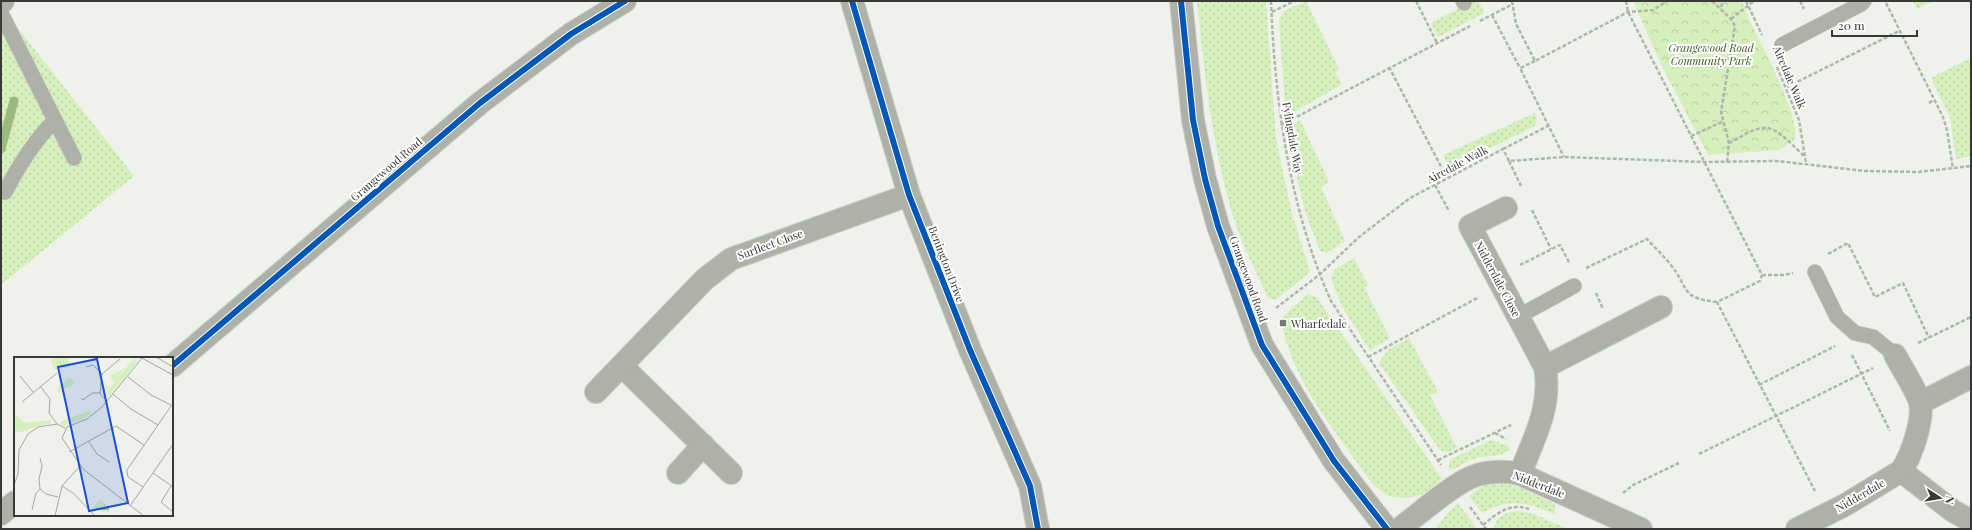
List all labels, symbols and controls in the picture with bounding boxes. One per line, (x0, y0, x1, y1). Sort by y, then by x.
scale bar (1832, 12, 1917, 38)
text: 20 m (1838, 17, 1865, 33)
park label: Grangewood Road Community Park (1668, 40, 1755, 68)
street label: Airedale Walk (1770, 42, 1810, 111)
street label: Fylingdale Way (1279, 101, 1307, 176)
street label: Grangewood Road (347, 133, 425, 204)
street label: Airedale Walk (1423, 142, 1490, 187)
street label: Benington Drive (926, 224, 969, 305)
street label: Surfleet Close (735, 225, 805, 263)
street label: Grangewood Road (1226, 234, 1272, 325)
street label: Nidderdale Close (1472, 238, 1525, 320)
place label: Wharfedale (1290, 316, 1348, 331)
marker: Wharfedale (1278, 318, 1288, 328)
inset map (14, 357, 173, 516)
street label: Nidderdale (1511, 467, 1567, 501)
street label: Nidderdale (1833, 475, 1888, 515)
north arrow (1920, 478, 1960, 518)
text: N (1942, 495, 1958, 506)

